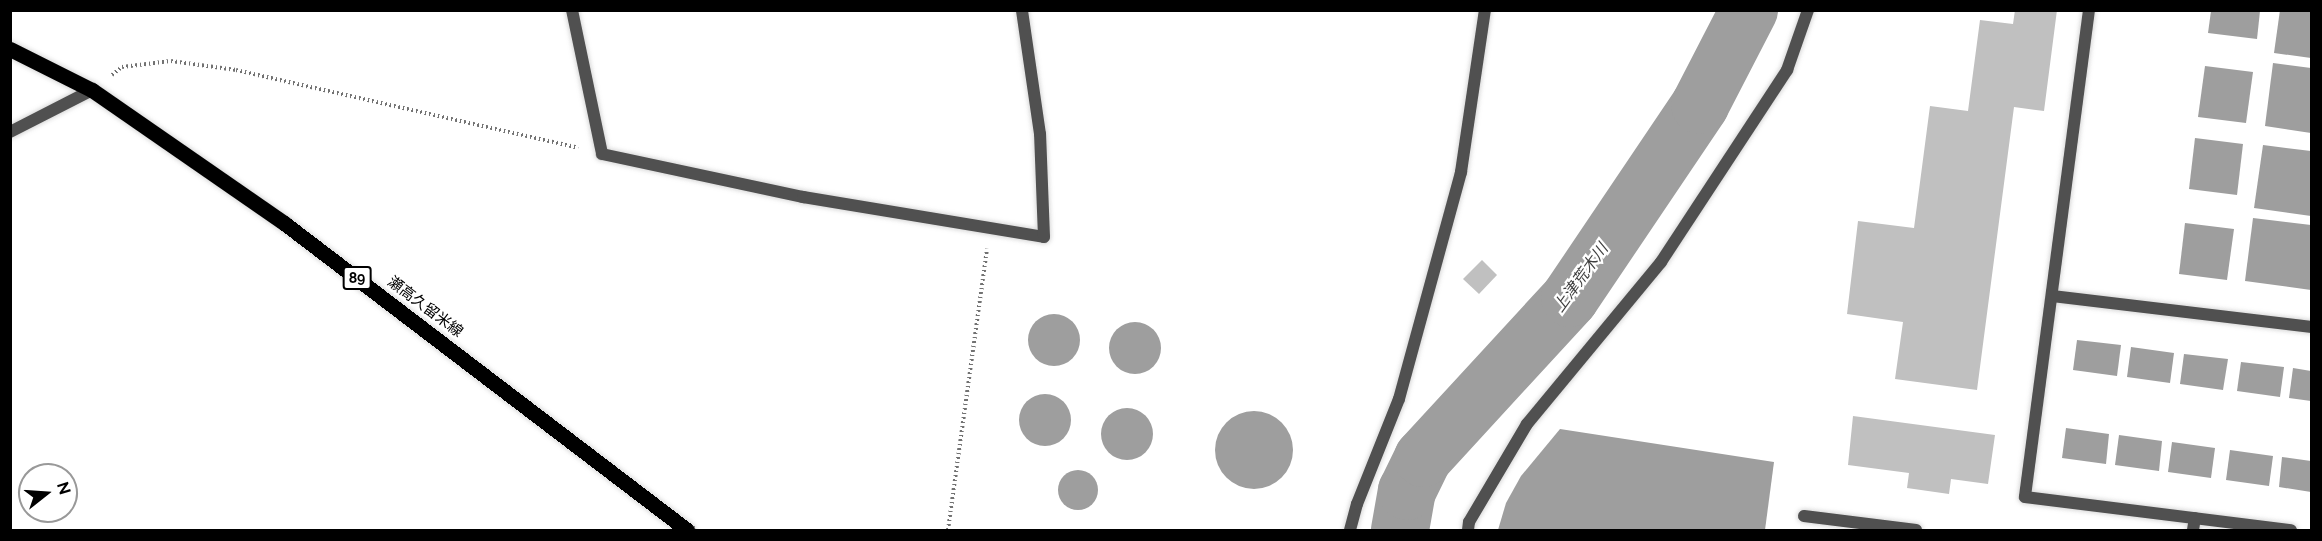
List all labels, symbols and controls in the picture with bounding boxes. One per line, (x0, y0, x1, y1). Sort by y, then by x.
water label: 上津荒木川 (1550, 240, 1612, 316)
road number: 89 (342, 267, 372, 289)
street label: 瀬高久留米線 (384, 273, 466, 341)
north arrow (18, 463, 78, 523)
text: N (53, 480, 75, 497)

